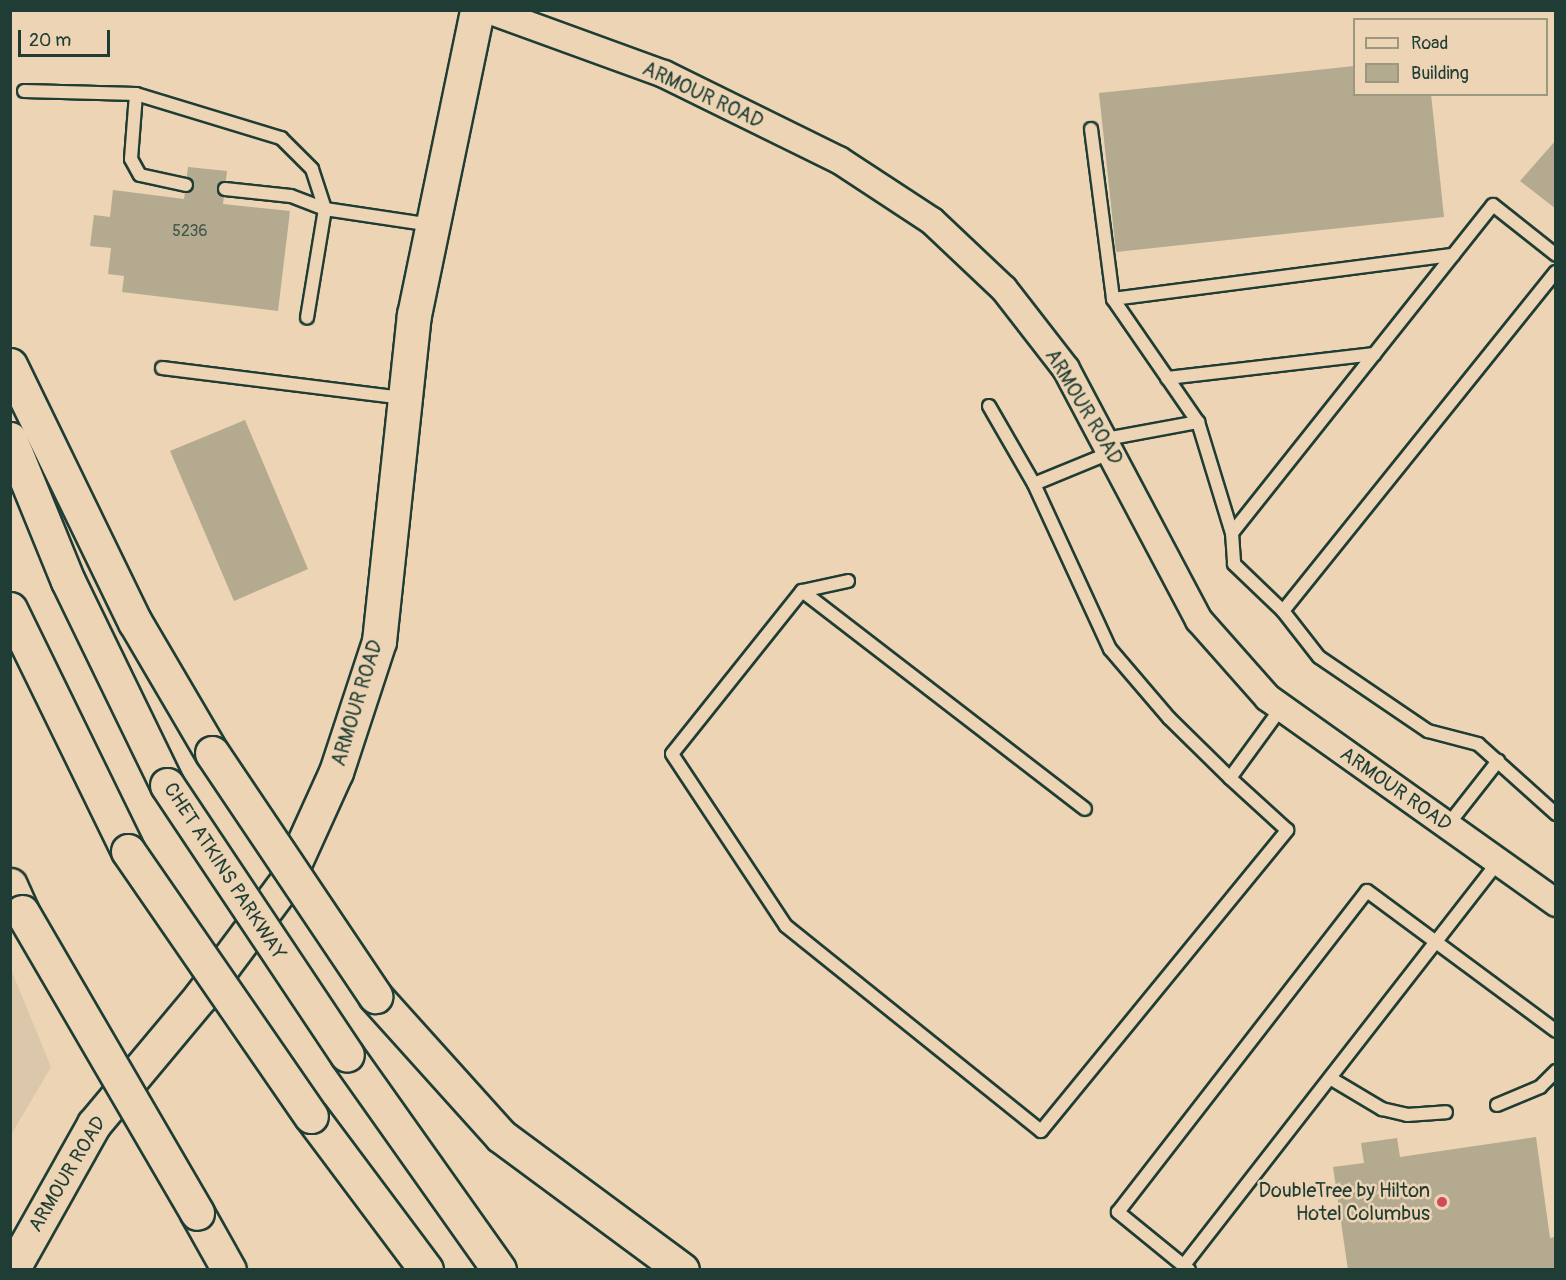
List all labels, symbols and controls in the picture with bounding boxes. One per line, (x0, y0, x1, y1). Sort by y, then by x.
scale bar (21, 18, 112, 56)
legend (1353, 18, 1548, 96)
text: 20 m (29, 29, 71, 52)
text: Road (1411, 32, 1448, 55)
street label: ARMOUR ROAD (639, 57, 767, 133)
text: Building (1411, 62, 1469, 85)
house number: 5236 (172, 221, 208, 241)
street label: ARMOUR ROAD (1040, 345, 1128, 469)
street label: ARMOUR ROAD (326, 637, 388, 769)
street label: ARMOUR ROAD (1336, 742, 1456, 836)
street label: CHET ATKINS PARKWAY (159, 778, 291, 964)
street label: ARMOUR ROAD (23, 1112, 111, 1236)
place label: DoubleTree by Hilton Hotel Columbus (1259, 1178, 1430, 1225)
marker: DoubleTree by Hilton Hotel Columbus (1435, 1195, 1449, 1209)

